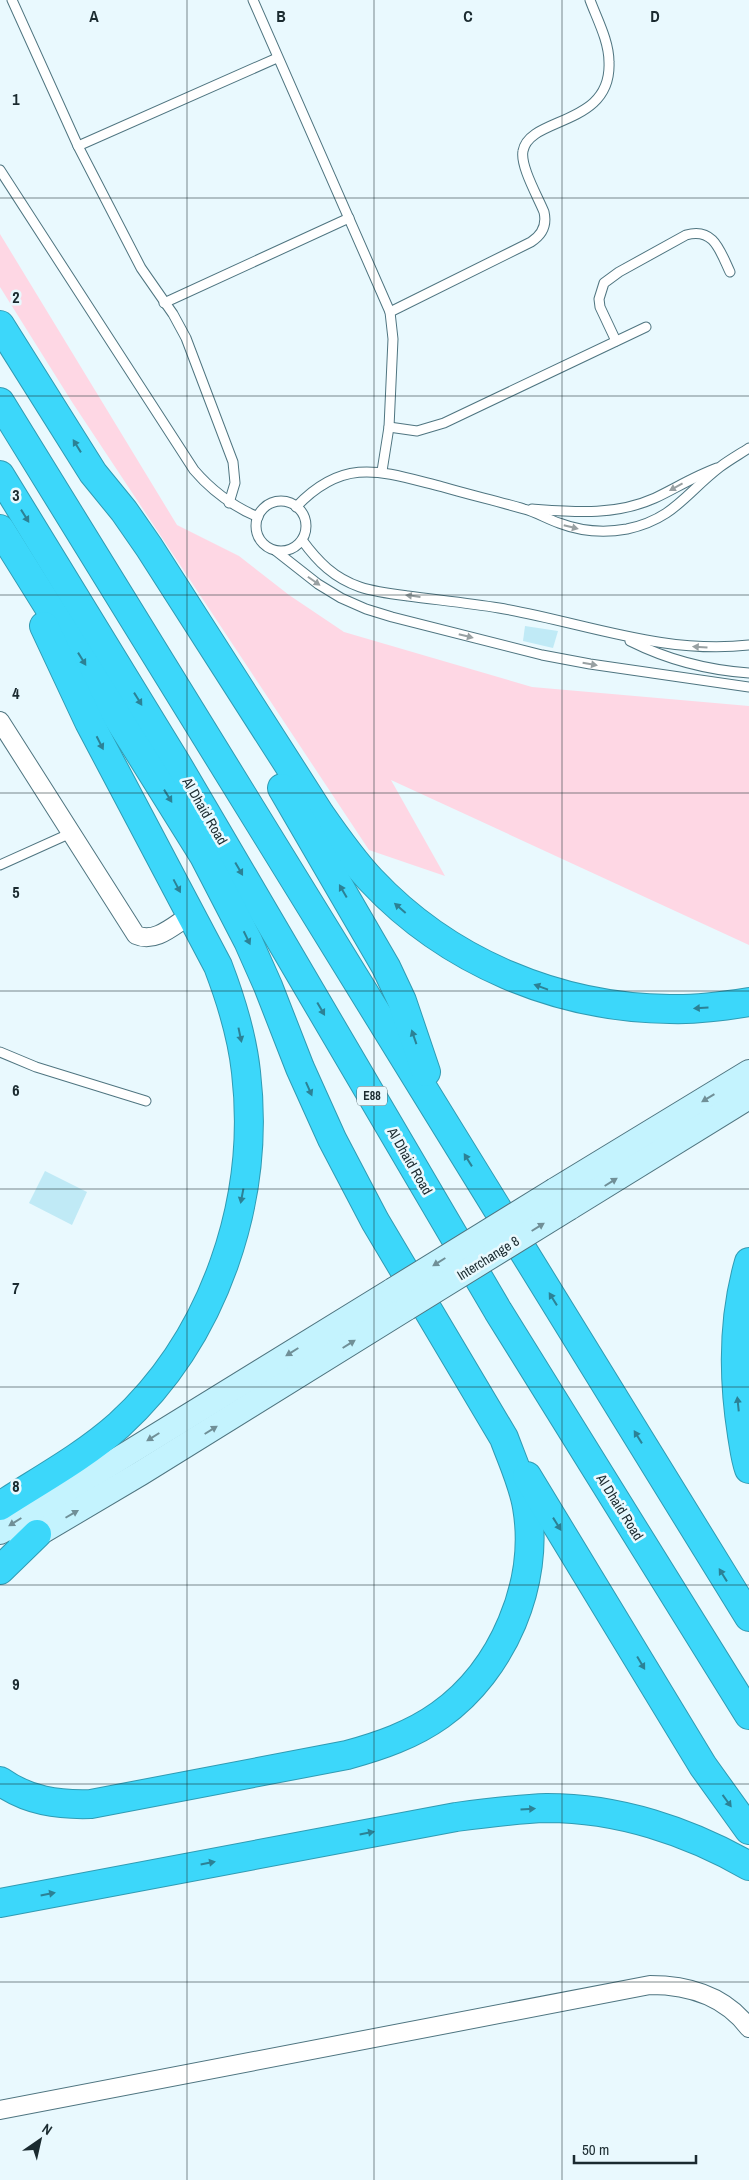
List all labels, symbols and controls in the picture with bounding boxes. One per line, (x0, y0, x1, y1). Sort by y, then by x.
text: A (89, 5, 99, 27)
text: B (276, 5, 286, 27)
text: C (463, 5, 473, 27)
text: D (650, 5, 660, 27)
text: 1 (12, 88, 20, 110)
text: 2 (12, 286, 20, 308)
one-way arrow (72, 440, 81, 453)
one-way arrow (669, 482, 682, 491)
text: 3 (12, 484, 20, 506)
one-way arrow (21, 510, 30, 523)
one-way arrow (563, 523, 578, 531)
one-way arrow (307, 576, 321, 586)
one-way arrow (405, 592, 421, 600)
one-way arrow (459, 632, 474, 640)
one-way arrow (692, 643, 708, 651)
one-way arrow (77, 652, 86, 665)
one-way arrow (582, 660, 597, 668)
text: 4 (12, 682, 20, 704)
one-way arrow (133, 693, 142, 706)
one-way arrow (96, 736, 104, 750)
street label: Al Dhaid Road (178, 773, 231, 848)
one-way arrow (163, 790, 173, 803)
one-way arrow (234, 863, 243, 876)
one-way arrow (173, 879, 181, 893)
text: 5 (12, 881, 20, 903)
one-way arrow (338, 885, 347, 898)
one-way arrow (394, 902, 407, 913)
one-way arrow (243, 931, 251, 946)
one-way arrow (533, 983, 548, 990)
one-way arrow (317, 1002, 325, 1017)
one-way arrow (692, 1004, 708, 1012)
one-way arrow (236, 1027, 244, 1043)
one-way arrow (410, 1029, 417, 1044)
text: 6 (12, 1079, 20, 1101)
one-way arrow (305, 1082, 313, 1096)
road number: E88 (357, 1086, 387, 1106)
one-way arrow (701, 1094, 714, 1103)
street label: Al Dhaid Road (383, 1123, 436, 1198)
one-way arrow (463, 1154, 472, 1167)
one-way arrow (604, 1178, 617, 1187)
one-way arrow (238, 1189, 246, 1205)
one-way arrow (532, 1222, 545, 1232)
street label: Interchange 8 (453, 1232, 523, 1284)
one-way arrow (432, 1257, 445, 1266)
text: 7 (12, 1277, 20, 1299)
one-way arrow (548, 1292, 557, 1305)
one-way arrow (342, 1339, 356, 1349)
one-way arrow (285, 1347, 298, 1357)
one-way arrow (734, 1396, 742, 1412)
one-way arrow (204, 1425, 218, 1434)
one-way arrow (634, 1430, 643, 1444)
one-way arrow (147, 1433, 160, 1442)
street label: Al Dhaid Road (592, 1470, 647, 1543)
text: 8 (12, 1475, 20, 1497)
one-way arrow (65, 1509, 78, 1518)
one-way arrow (8, 1518, 22, 1527)
one-way arrow (553, 1518, 562, 1531)
one-way arrow (719, 1569, 728, 1582)
one-way arrow (637, 1657, 646, 1670)
text: 9 (12, 1673, 20, 1695)
one-way arrow (722, 1795, 732, 1808)
one-way arrow (520, 1805, 536, 1813)
one-way arrow (360, 1829, 376, 1837)
one-way arrow (200, 1859, 216, 1867)
one-way arrow (40, 1889, 56, 1897)
north arrow (15, 2115, 65, 2165)
text: N (39, 2119, 56, 2139)
scale bar (574, 2132, 696, 2164)
text: 50 m (582, 2139, 609, 2160)

